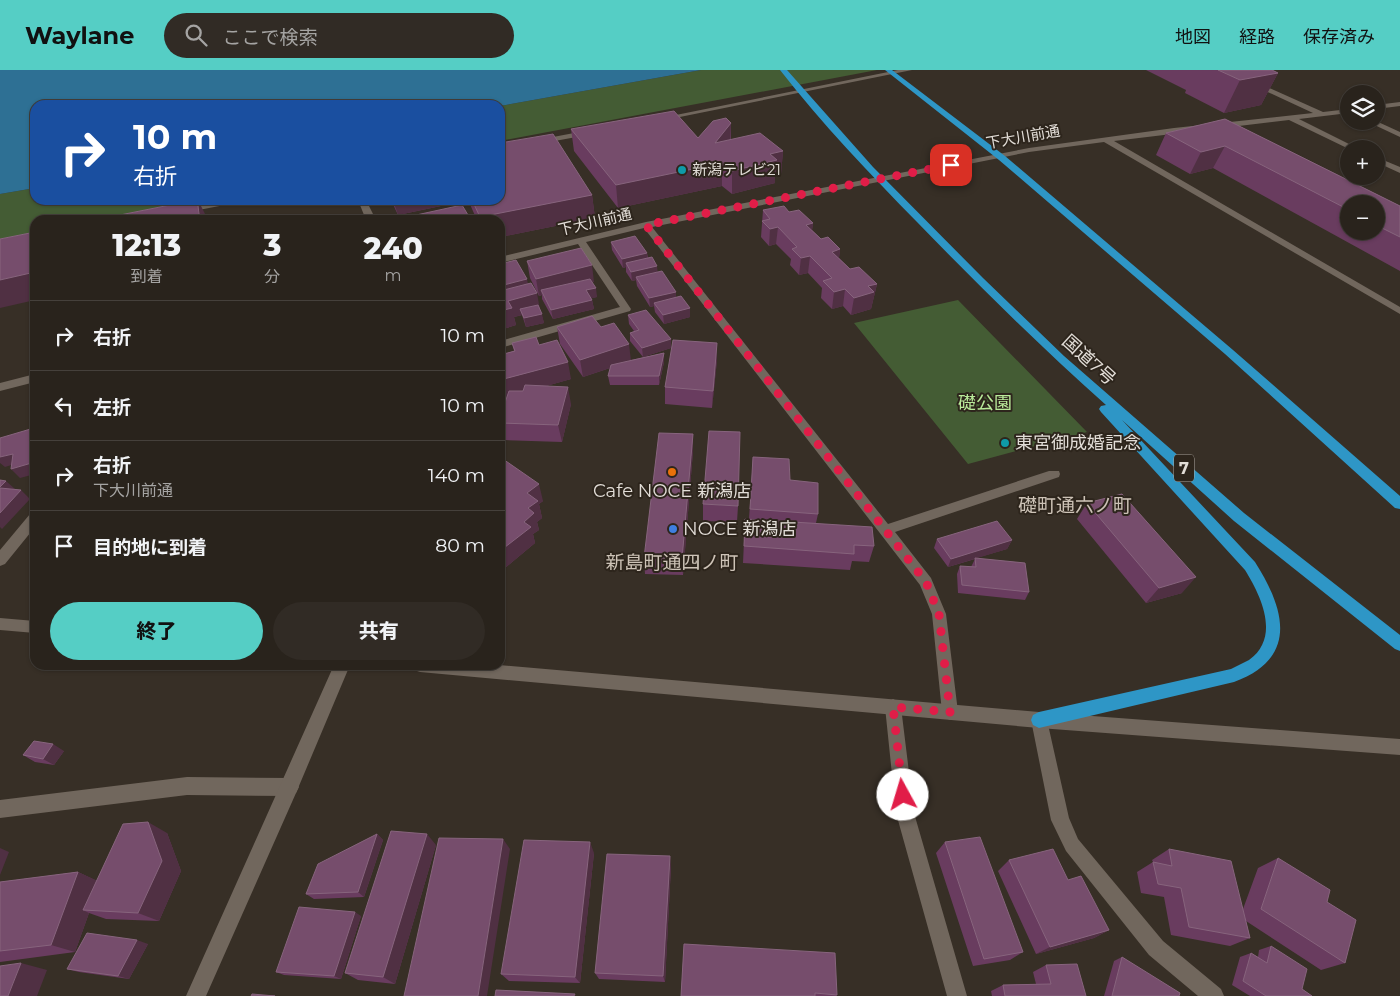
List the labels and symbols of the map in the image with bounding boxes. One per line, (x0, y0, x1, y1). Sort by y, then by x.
street label: 下大川前通 (984, 121, 1062, 152)
pin (930, 144, 972, 186)
place label: 新潟テレビ21 (692, 160, 781, 179)
marker: 新潟テレビ21 (676, 164, 688, 176)
street label: 下大川前通 (556, 204, 634, 239)
street label: 国道7号 (1058, 330, 1120, 390)
park label: 礎公園 (958, 392, 1012, 414)
place label: 東宮御成婚記念 (1015, 432, 1141, 454)
marker: 東宮御成婚記念 (999, 437, 1011, 449)
road number: 7 (1174, 454, 1194, 482)
marker: Cafe NOCE 新潟店 (666, 466, 678, 478)
place label: Cafe NOCE 新潟店 (593, 480, 751, 502)
district label: 礎町通六ノ町 (1018, 494, 1132, 517)
place label: NOCE 新潟店 (683, 518, 796, 540)
marker: NOCE 新潟店 (667, 523, 679, 535)
district label: 新島町通四ノ町 (605, 551, 739, 574)
position arrow (876, 768, 928, 820)

